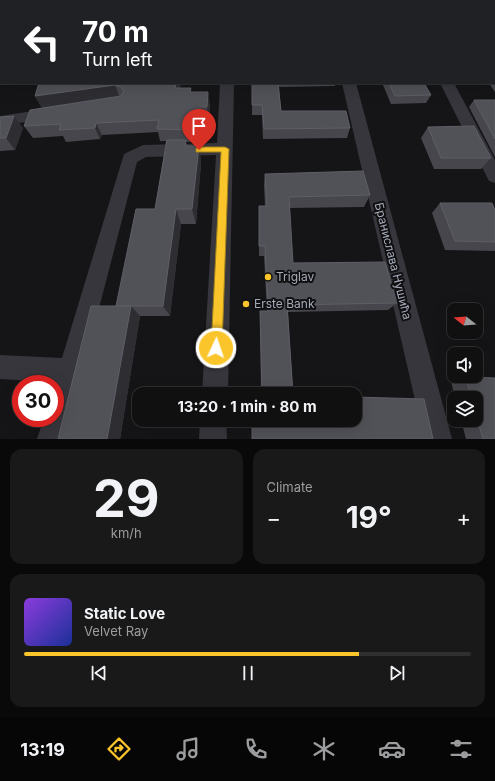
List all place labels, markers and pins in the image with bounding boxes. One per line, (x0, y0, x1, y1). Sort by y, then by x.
pin (182, 109, 216, 150)
place label: Triglav (276, 269, 315, 284)
marker: Triglav (263, 272, 273, 282)
place label: Erste Bank (254, 296, 315, 311)
marker: Erste Bank (241, 299, 251, 309)

